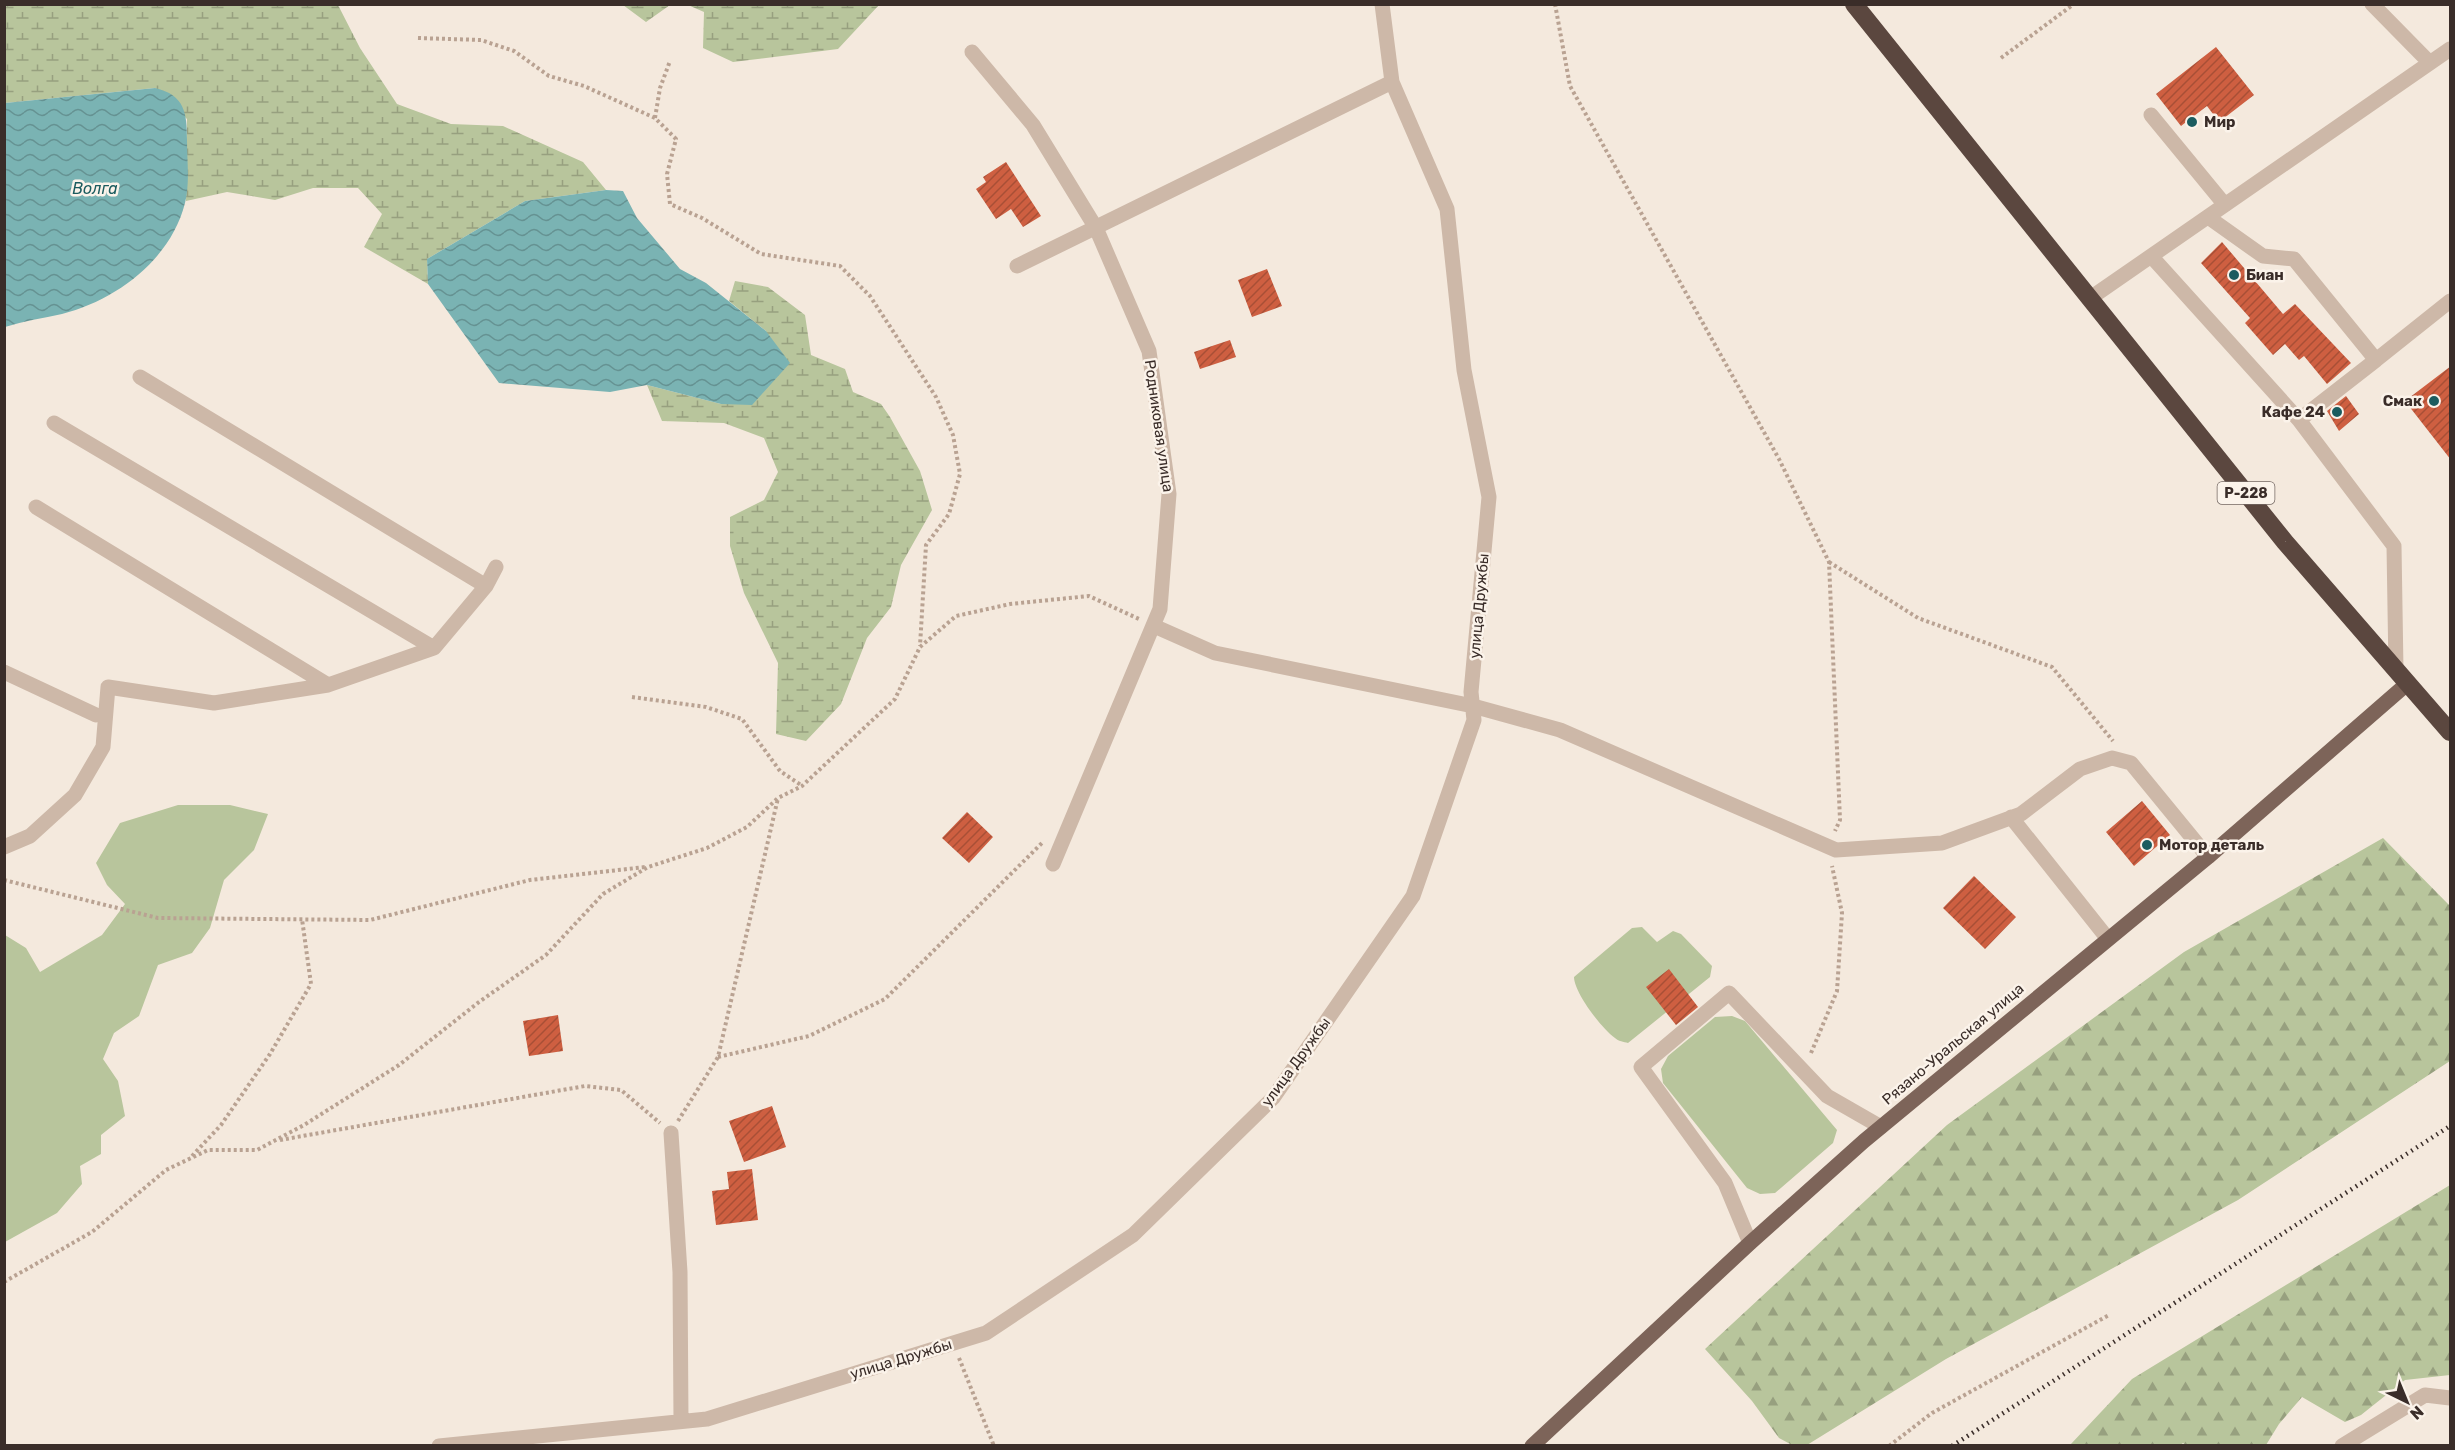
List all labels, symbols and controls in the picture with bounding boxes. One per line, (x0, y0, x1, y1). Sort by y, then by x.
place label: Мир (2204, 113, 2235, 131)
marker: Мир (2185, 115, 2199, 129)
water label: Волга (72, 179, 118, 198)
place label: Биан (2246, 266, 2284, 284)
marker: Биан (2227, 268, 2241, 282)
street label: Родниковая улица (1141, 359, 1177, 493)
place label: Смак (2383, 392, 2422, 410)
marker: Смак (2427, 394, 2441, 408)
place label: Кафе 24 (2261, 403, 2325, 421)
marker: Кафе 24 (2330, 405, 2344, 419)
road number: Р-228 (2218, 482, 2274, 504)
street label: улица Дружбы (1465, 553, 1493, 659)
place label: Мотор деталь (2159, 836, 2265, 854)
marker: Мотор деталь (2140, 838, 2154, 852)
street label: Рязано-Уральская улица (1879, 979, 2027, 1109)
street label: улица Дружбы (1258, 1014, 1334, 1110)
street label: улица Дружбы (848, 1335, 954, 1383)
north arrow (2377, 1372, 2437, 1432)
text: N (2406, 1402, 2428, 1423)

